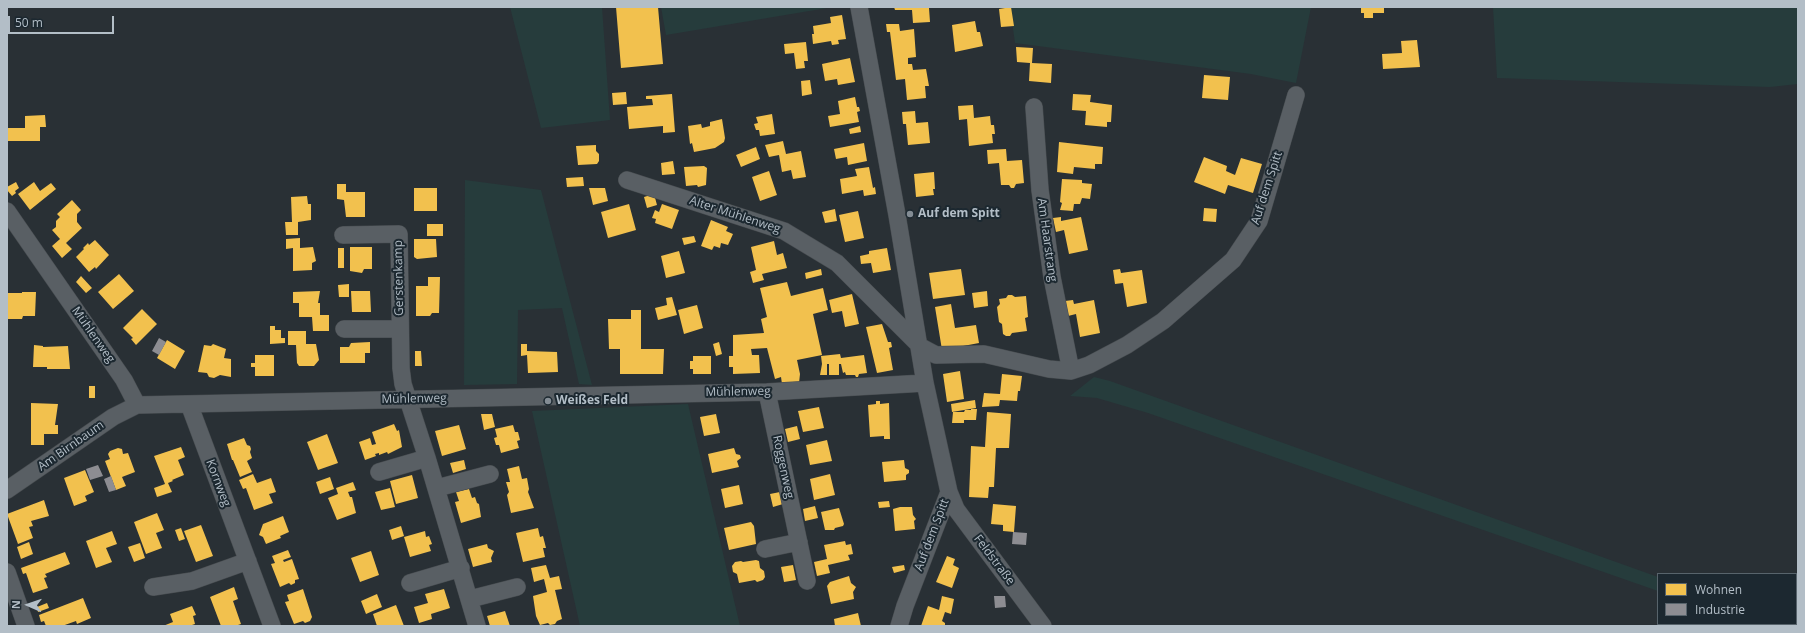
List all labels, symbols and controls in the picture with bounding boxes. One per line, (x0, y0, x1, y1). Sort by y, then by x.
scale bar (10, 8, 116, 34)
text: 50 m (15, 14, 43, 31)
street label: Auf dem Spitt (1248, 150, 1286, 226)
street label: Alter Mühlenweg (688, 193, 782, 237)
street label: Am Haarstrang (1034, 197, 1060, 283)
place label: Auf dem Spitt (918, 207, 1000, 221)
marker: Auf dem Spitt (905, 209, 915, 219)
street label: Gerstenkamp (391, 240, 407, 316)
street label: Mühlenweg (68, 304, 118, 366)
street label: Mühlenweg (705, 384, 771, 400)
street label: Mühlenweg (381, 391, 447, 407)
place label: Weißes Feld (556, 394, 628, 408)
marker: Weißes Feld (543, 396, 553, 406)
street label: Am Birnbaum (35, 418, 107, 474)
street label: Roggenweg (769, 434, 797, 500)
street label: Kornweg (202, 457, 234, 509)
street label: Auf dem Spitt (912, 497, 952, 573)
street label: Feldstraße (970, 532, 1018, 588)
legend (1657, 573, 1797, 625)
text: Wohnen (1695, 581, 1742, 598)
north arrow (8, 585, 48, 625)
text: N (8, 600, 23, 609)
text: Industrie (1695, 601, 1745, 618)

